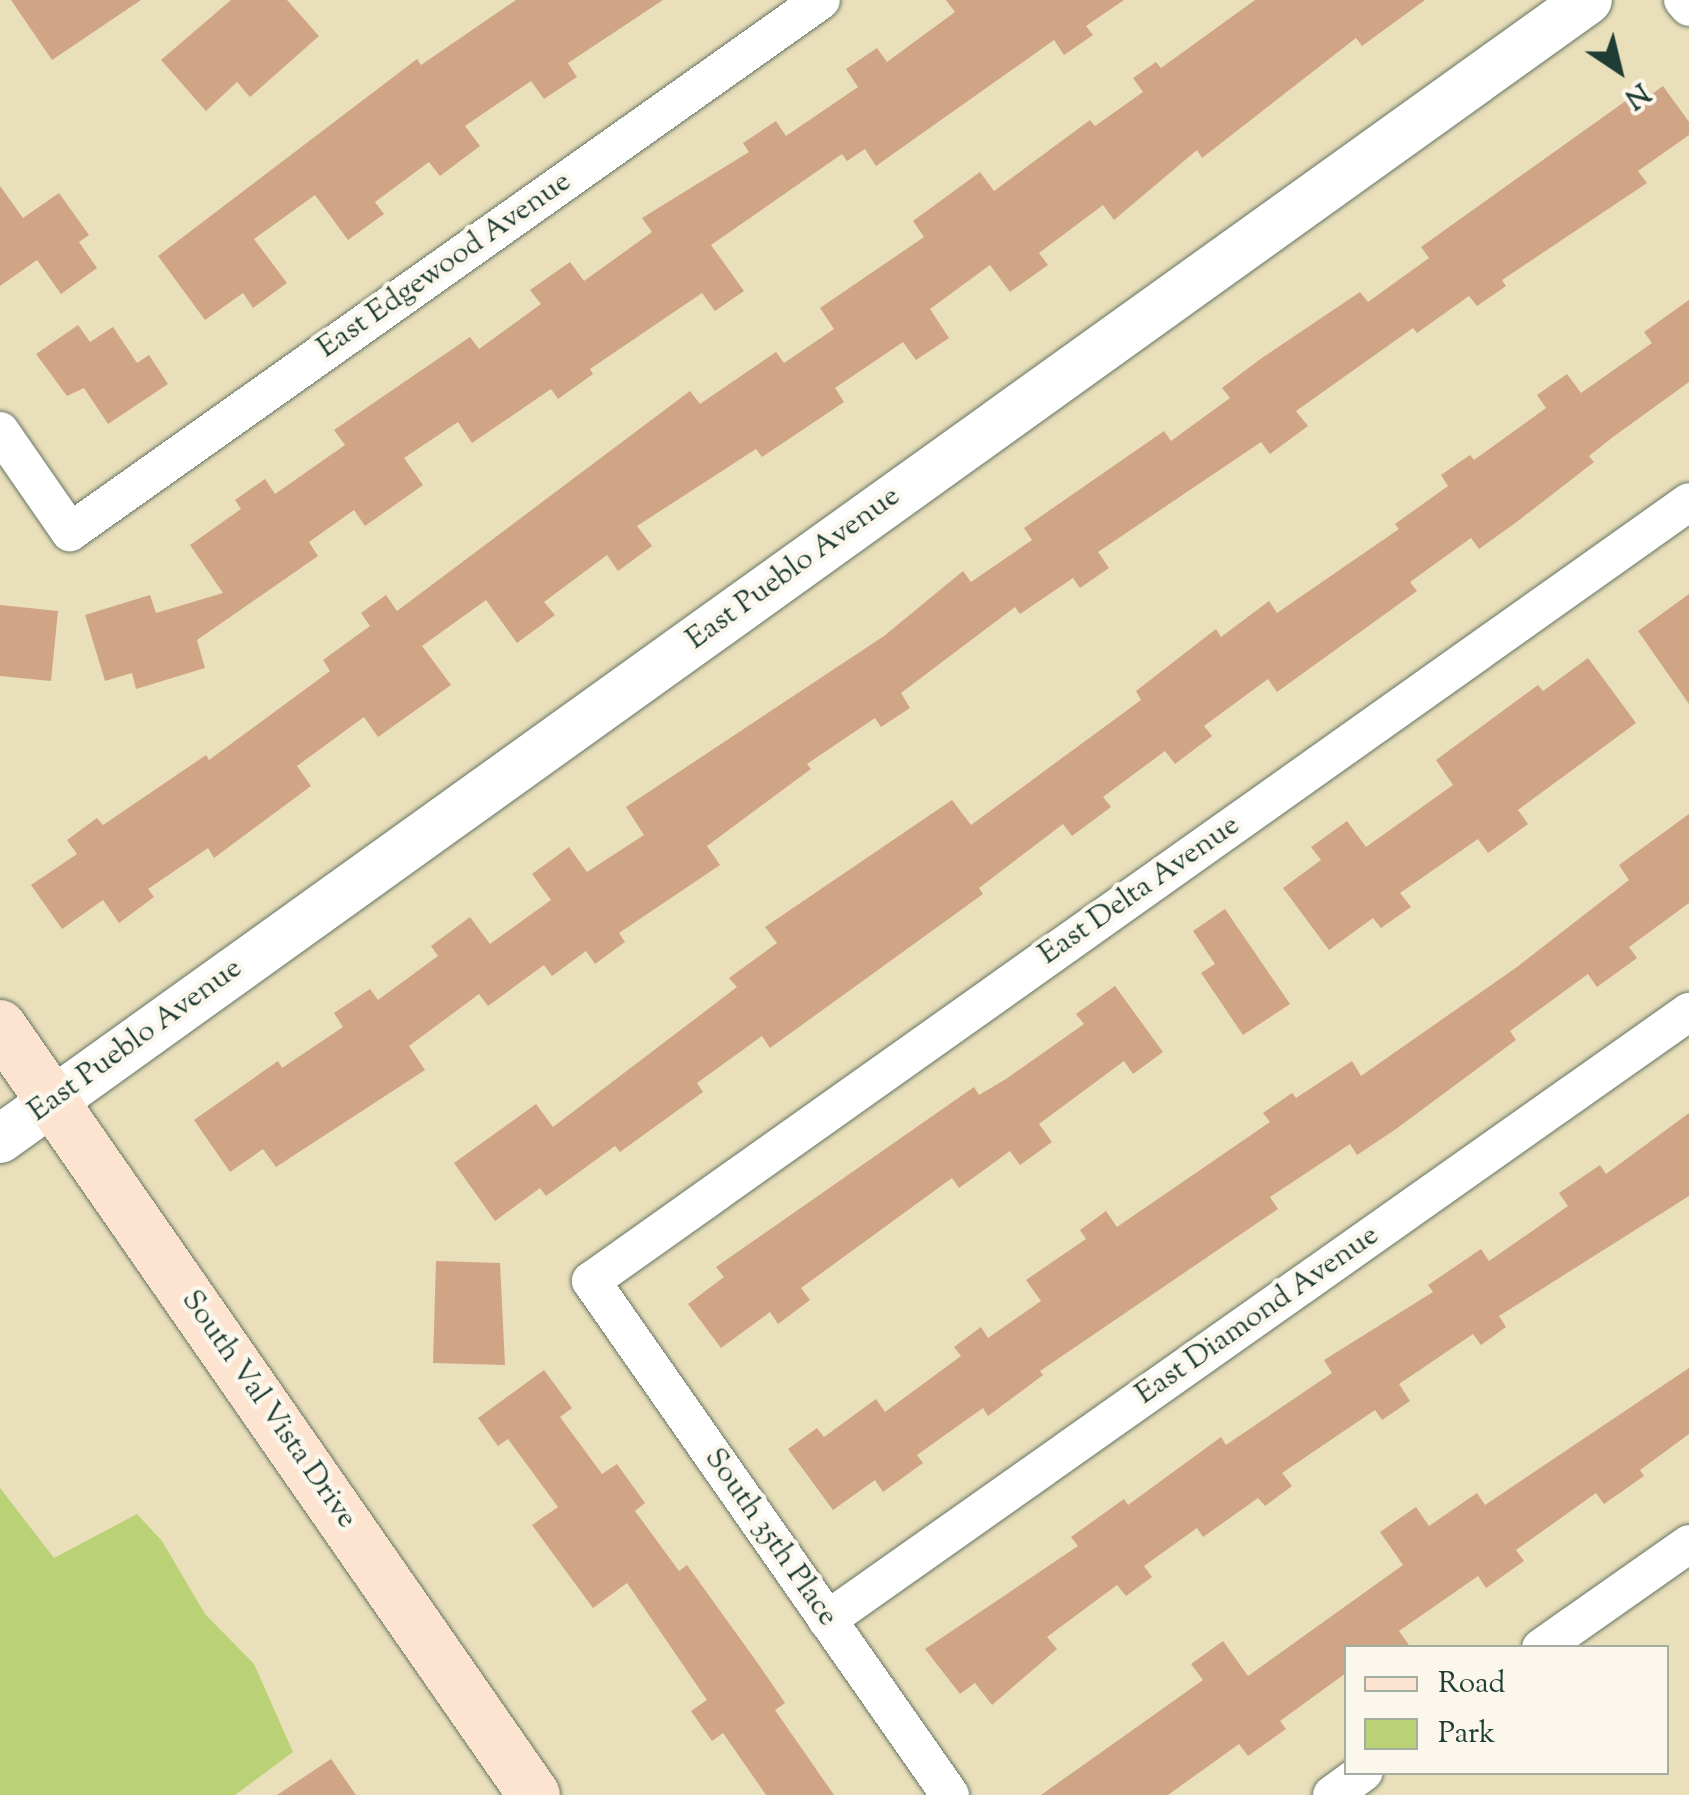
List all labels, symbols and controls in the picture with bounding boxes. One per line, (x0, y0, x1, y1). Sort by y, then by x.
north arrow (1569, 20, 1669, 120)
text: N (1616, 72, 1657, 117)
street label: East Edgewood Avenue (311, 165, 579, 367)
street label: East Pueblo Avenue (680, 479, 908, 659)
street label: East Delta Avenue (1033, 808, 1247, 974)
street label: East Pueblo Avenue (22, 951, 250, 1131)
street label: East Diamond Avenue (1130, 1219, 1386, 1413)
street label: South Val Vista Drive (172, 1284, 364, 1536)
street label: South 35th Place (695, 1442, 845, 1634)
legend (1344, 1645, 1669, 1775)
text: Road (1438, 1663, 1505, 1706)
text: Park (1438, 1713, 1495, 1756)

